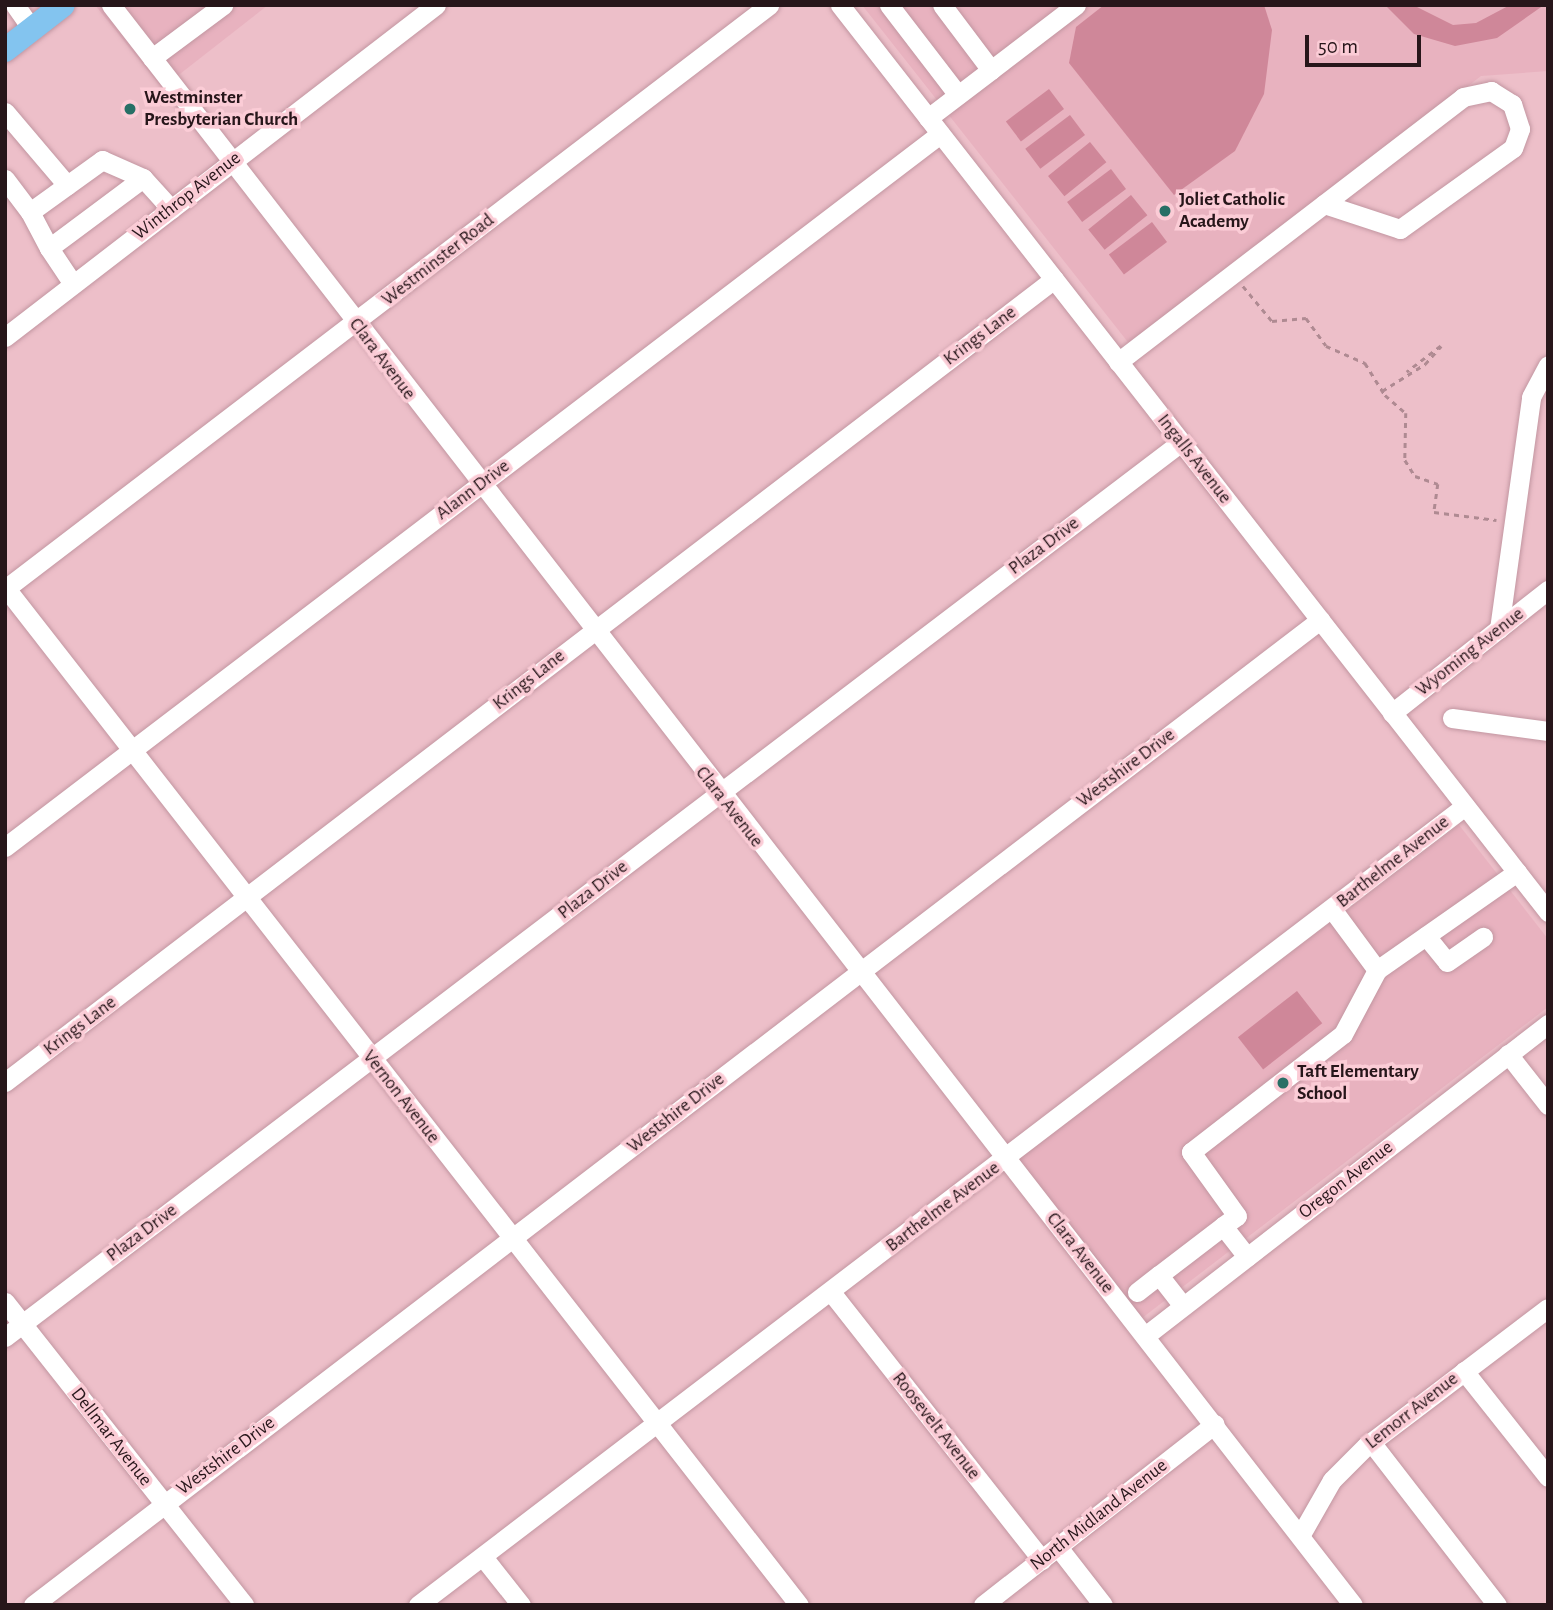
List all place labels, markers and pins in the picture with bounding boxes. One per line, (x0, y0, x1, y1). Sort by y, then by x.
place label: Westminster Presbyterian Church (144, 87, 298, 131)
marker: Westminster Presbyterian Church (122, 101, 138, 117)
place label: Joliet Catholic Academy (1179, 189, 1285, 233)
marker: Joliet Catholic Academy (1157, 203, 1173, 219)
place label: Taft Elementary School (1297, 1061, 1419, 1105)
marker: Taft Elementary School (1275, 1075, 1291, 1091)

